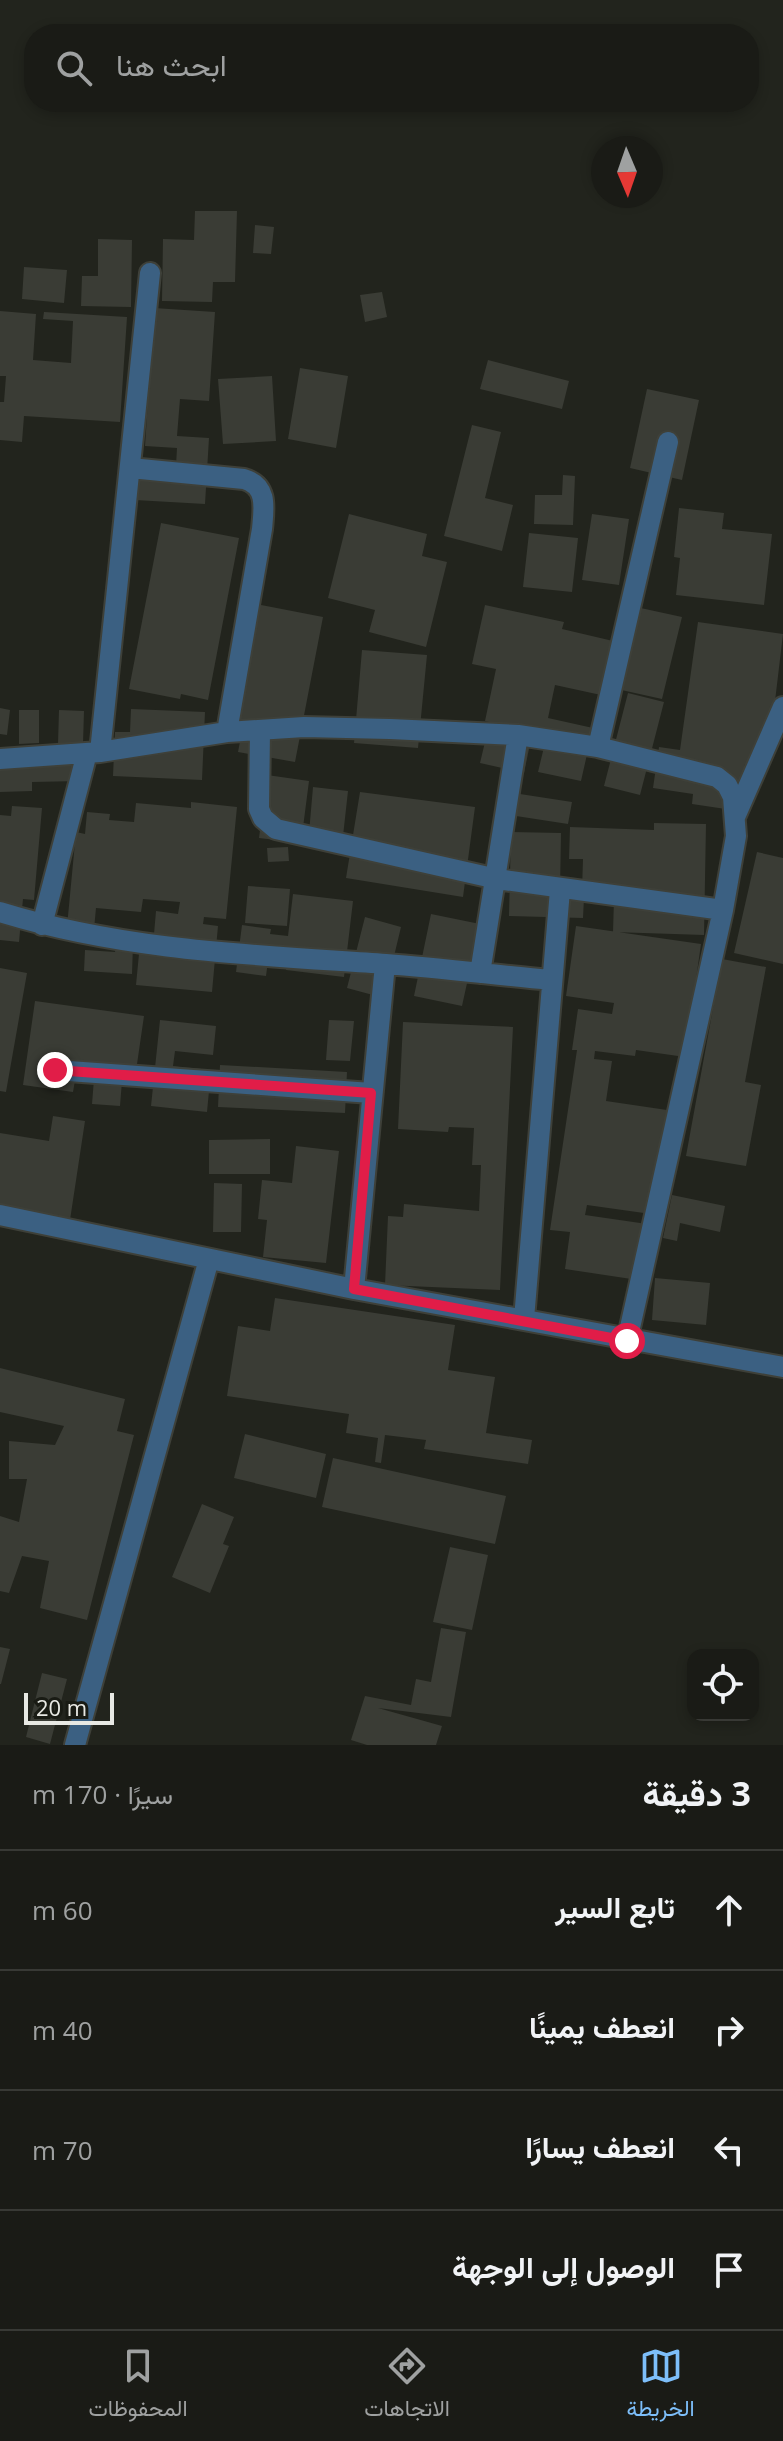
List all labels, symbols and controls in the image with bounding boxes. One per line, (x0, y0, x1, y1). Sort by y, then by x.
search box (24, 24, 759, 112)
text: ابحث هنا (116, 44, 227, 85)
icon: search (52, 46, 96, 90)
north arrow (591, 136, 663, 208)
route end (37, 1052, 73, 1088)
route start (609, 1323, 645, 1359)
map controls (687, 1649, 759, 1721)
button: locate (687, 1649, 759, 1721)
scale bar (24, 1689, 114, 1725)
text: 20 m (36, 1692, 87, 1722)
text: 3 دقيقة (643, 1770, 751, 1816)
text: سيرًا · 170 m (32, 1776, 173, 1812)
text: تابع السير (555, 1886, 675, 1927)
icon: ahead (707, 1888, 751, 1932)
text: 60 m (32, 1892, 93, 1928)
text: انعطف يمينًا (529, 2006, 675, 2047)
icon: right (707, 2008, 751, 2052)
text: 40 m (32, 2012, 93, 2048)
text: انعطف يسارًا (525, 2126, 675, 2167)
icon: left (707, 2128, 751, 2172)
text: 70 m (32, 2132, 93, 2168)
text: الوصول إلى الوجهة (452, 2246, 675, 2287)
icon: arrive (707, 2248, 751, 2292)
tab: المحفوظات (88, 2344, 188, 2428)
tab: الاتجاهات (364, 2344, 450, 2428)
tab: الخريطة (627, 2344, 695, 2428)

